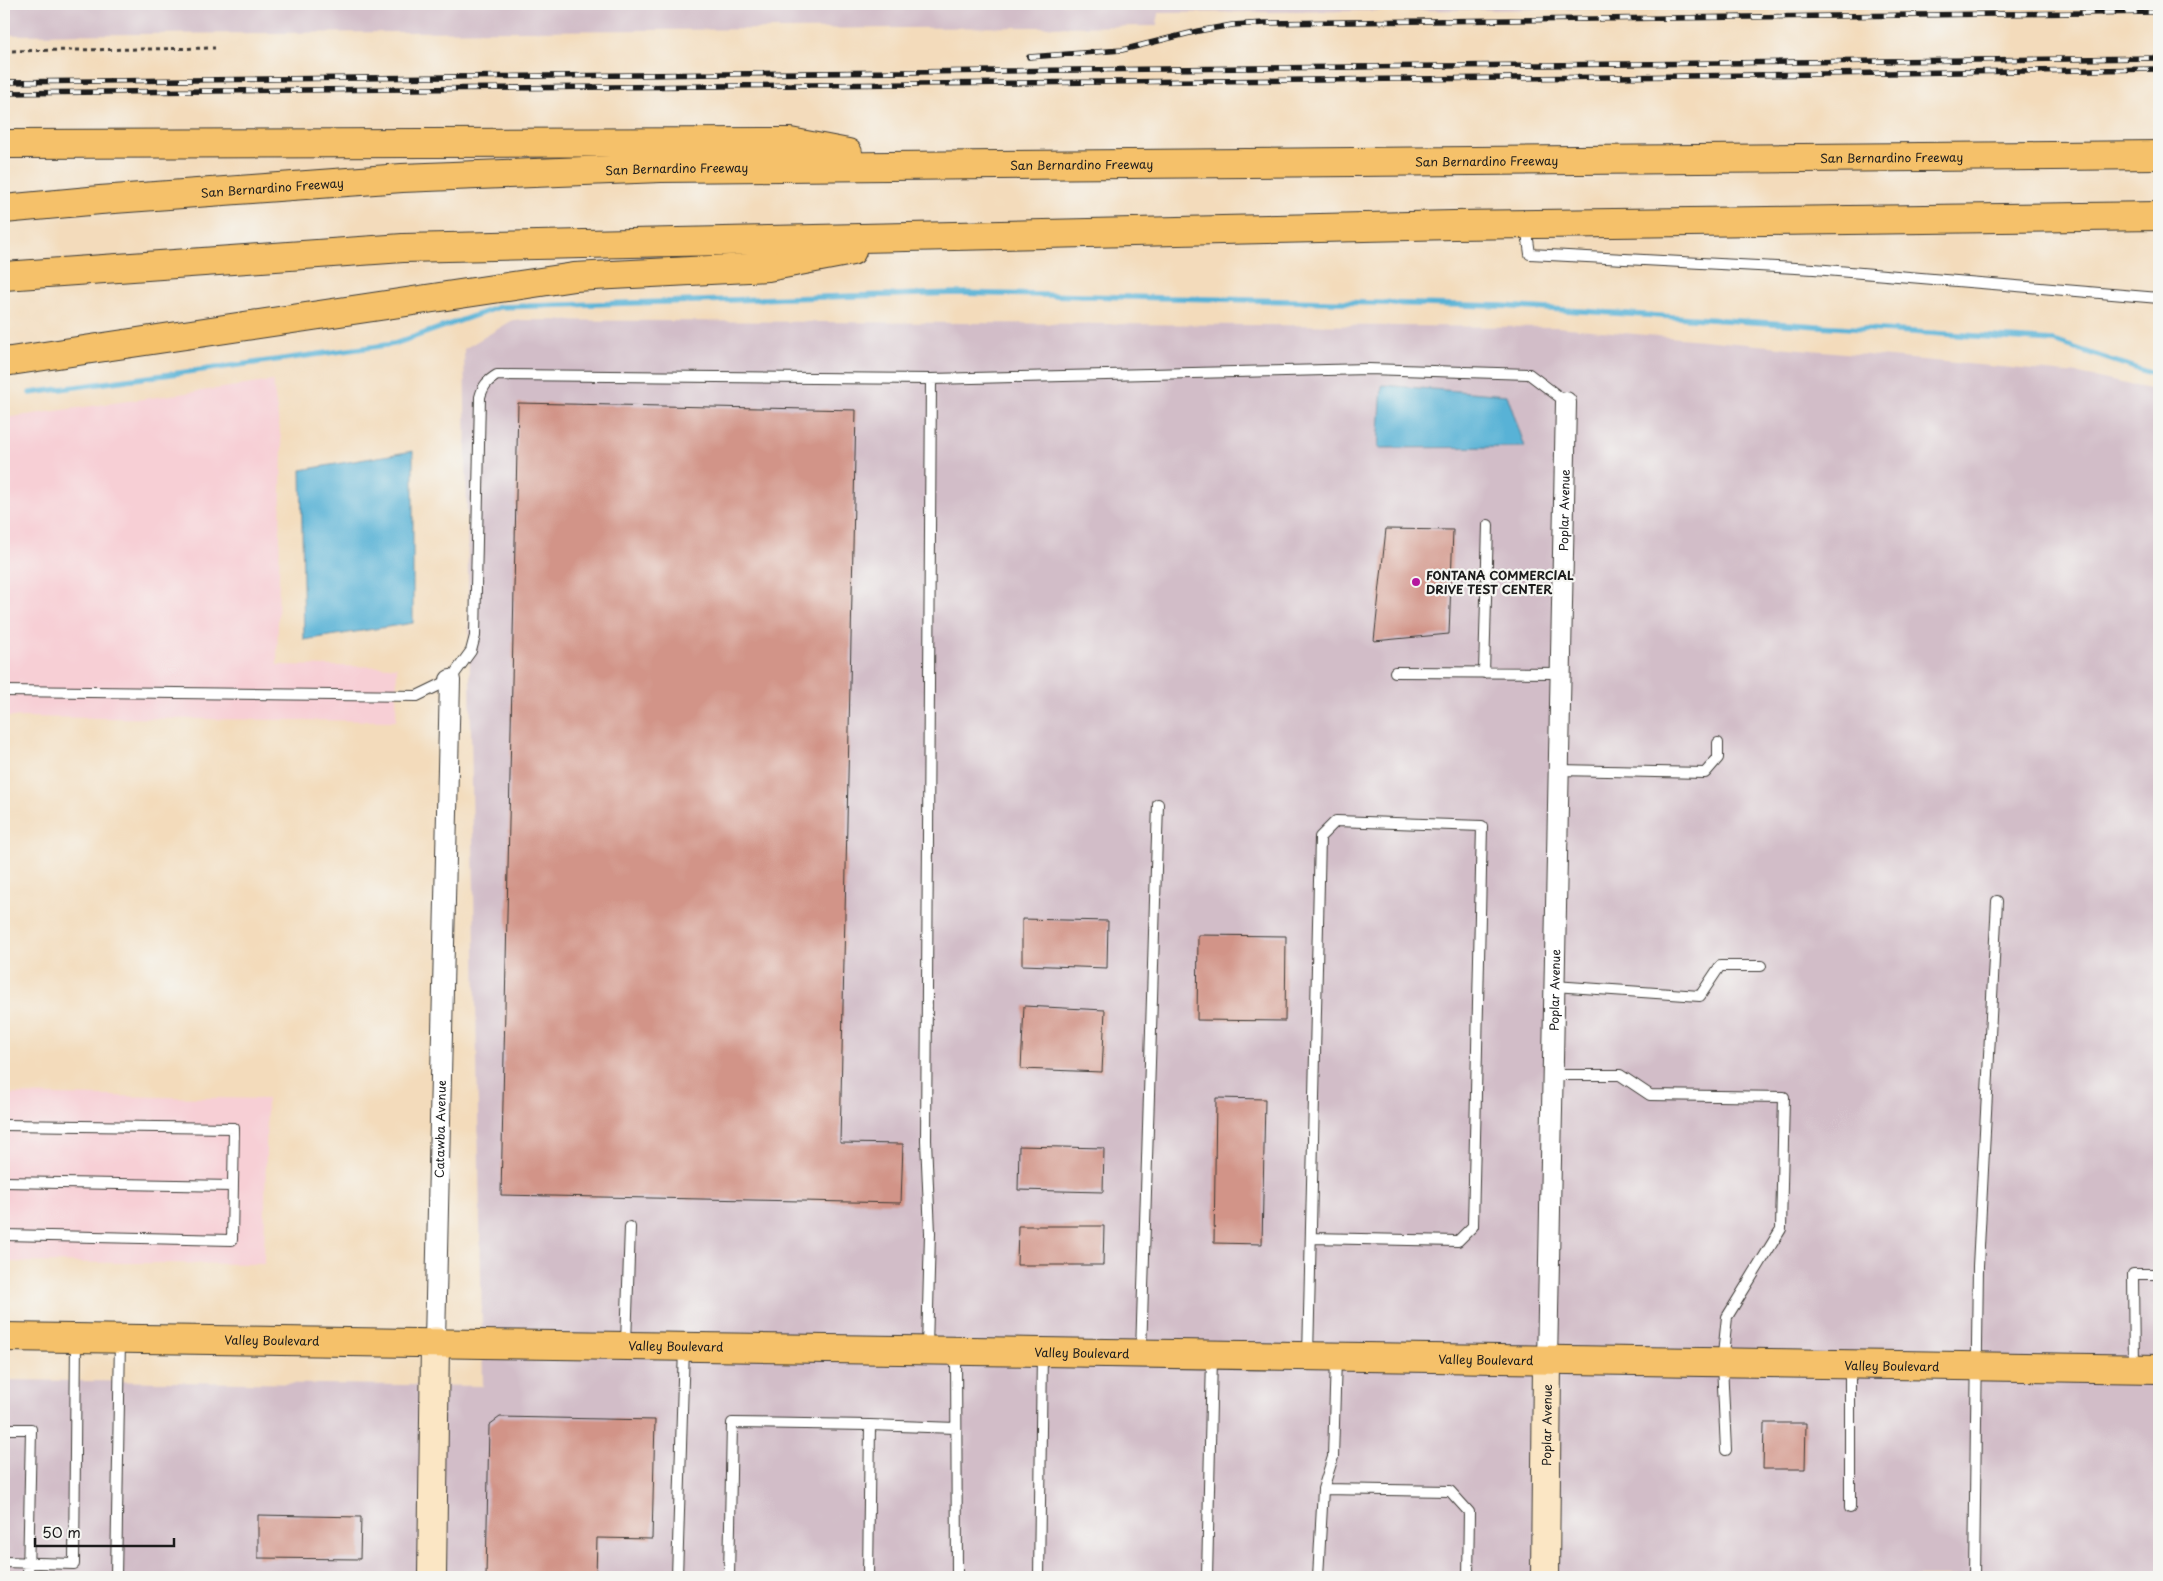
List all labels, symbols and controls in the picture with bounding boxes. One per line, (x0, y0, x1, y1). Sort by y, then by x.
street label: San Bernardino Freeway (1820, 148, 1963, 167)
street label: San Bernardino Freeway (1415, 151, 1558, 170)
street label: San Bernardino Freeway (1010, 155, 1153, 174)
street label: San Bernardino Freeway (605, 158, 748, 179)
street label: San Bernardino Freeway (200, 173, 344, 202)
street label: Poplar Avenue (1554, 469, 1574, 551)
place label: FONTANA COMMERCIAL DRIVE TEST CENTER (1426, 566, 1574, 598)
marker: FONTANA COMMERCIAL DRIVE TEST CENTER (1410, 576, 1422, 588)
street label: Poplar Avenue (1545, 949, 1564, 1031)
street label: Catawba Avenue (430, 1080, 450, 1178)
street label: Valley Boulevard (224, 1330, 320, 1350)
street label: Valley Boulevard (628, 1336, 724, 1356)
street label: Valley Boulevard (1034, 1343, 1130, 1362)
street label: Valley Boulevard (1438, 1350, 1534, 1369)
street label: Valley Boulevard (1844, 1356, 1940, 1375)
street label: Poplar Avenue (1537, 1384, 1556, 1466)
scale bar (35, 1516, 174, 1548)
text: 50 m (42, 1520, 81, 1543)

